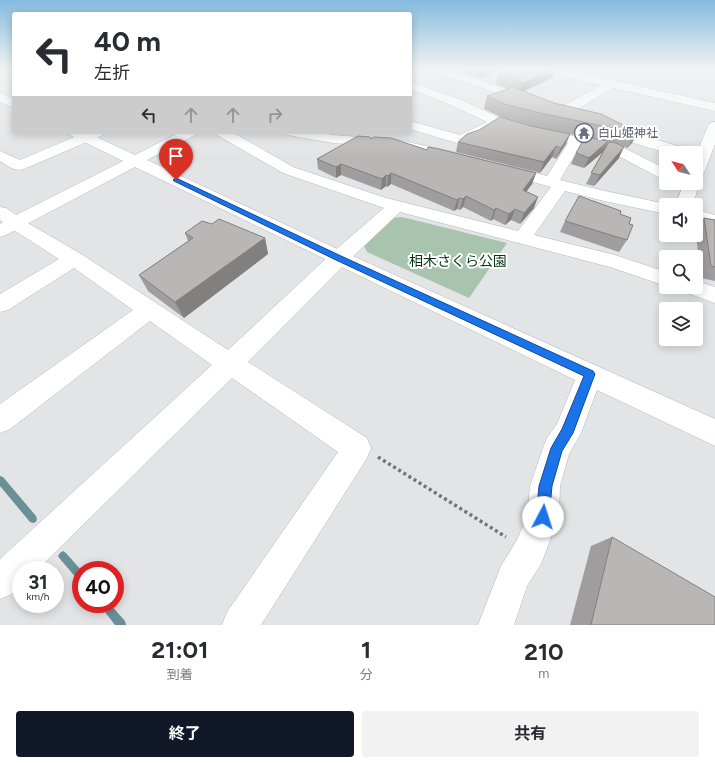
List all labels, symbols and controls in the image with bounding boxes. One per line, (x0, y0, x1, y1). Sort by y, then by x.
text: 40 m (94, 24, 161, 58)
icon: left (28, 28, 80, 80)
text: 左折 (94, 62, 130, 84)
icon: left (138, 104, 160, 126)
icon: ahead (180, 104, 202, 126)
icon: ahead (222, 104, 244, 126)
icon: right (264, 104, 286, 126)
temple icon: 白山姫神社 (573, 122, 595, 144)
place label: 白山姫神社 (598, 126, 658, 140)
pin (159, 139, 193, 180)
icon: arrive (165, 145, 187, 167)
north arrow (659, 146, 703, 190)
map controls (659, 146, 703, 346)
button: sound (659, 198, 703, 242)
button: search (659, 250, 703, 294)
park label: 相木さくら公園 (409, 253, 507, 270)
button: layers (659, 302, 703, 346)
position arrow (522, 496, 564, 538)
speed limit sign: 40 (72, 561, 124, 613)
text: 31 (28, 570, 48, 594)
text: km/h (27, 590, 49, 603)
text: 21:01 (151, 635, 208, 664)
text: 1 (361, 635, 371, 664)
text: 210 (524, 637, 564, 666)
text: m (538, 666, 549, 681)
text: 到着 (167, 667, 193, 682)
text: 分 (360, 667, 373, 682)
button: 終了 (16, 711, 354, 757)
button: 共有 (362, 711, 699, 757)

